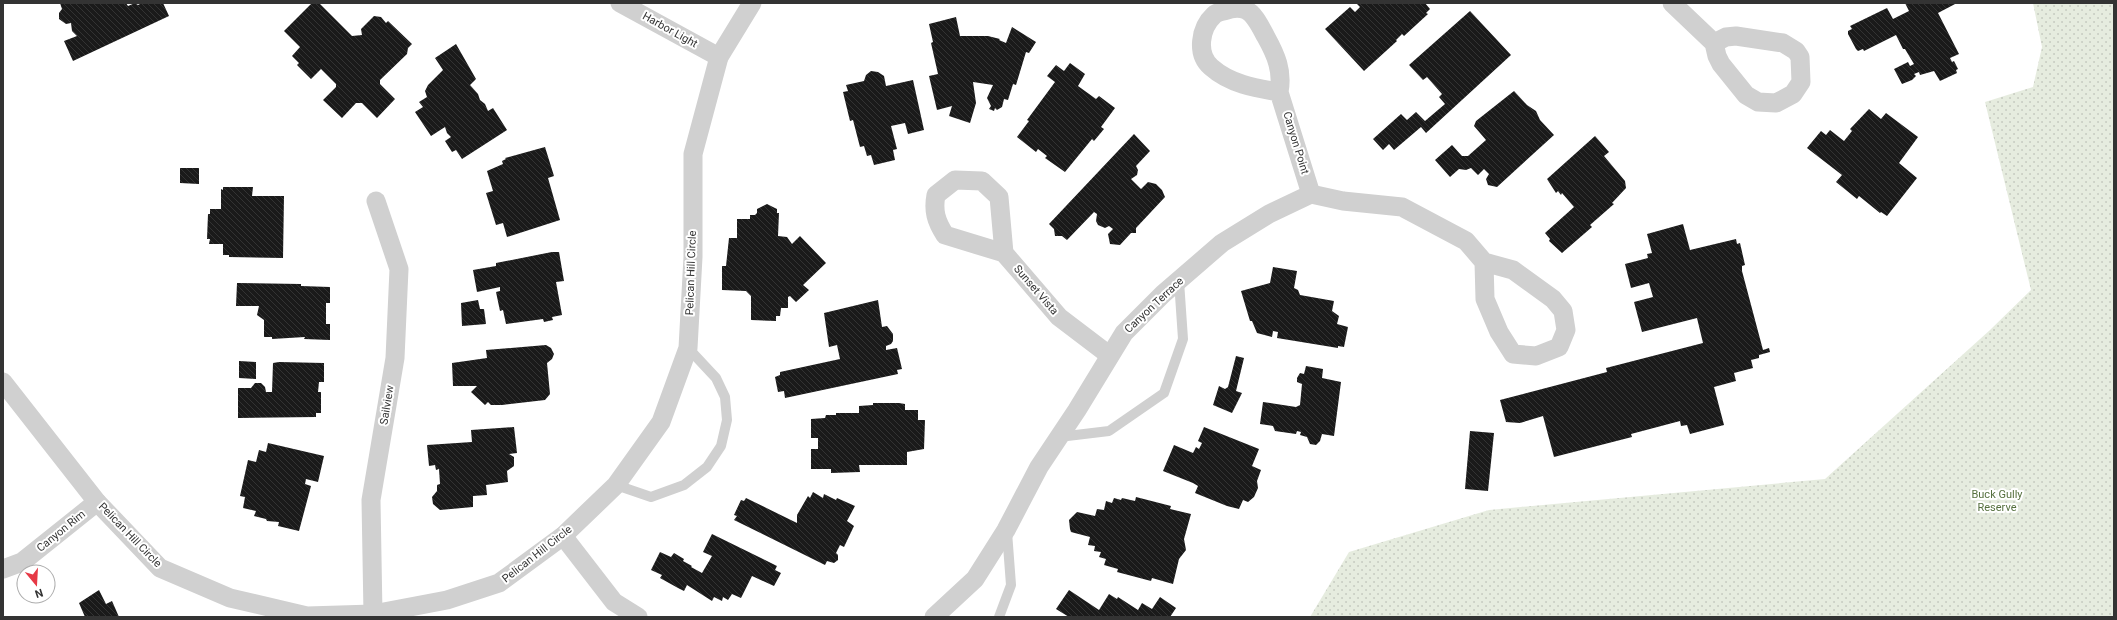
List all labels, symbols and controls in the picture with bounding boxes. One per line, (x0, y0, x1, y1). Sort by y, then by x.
street label: Harbor Light (640, 10, 700, 51)
street label: Canyon Point (1280, 110, 1312, 176)
street label: Pelican Hill Circle (683, 230, 699, 316)
street label: Sunset Vista (1011, 263, 1061, 317)
street label: Canyon Terrace (1122, 274, 1186, 336)
street label: Sailview (377, 384, 397, 426)
park label: Buck Gully Reserve (1971, 488, 2023, 514)
street label: Pelican Hill Circle (96, 500, 164, 570)
street label: Canyon Rim (34, 508, 88, 554)
street label: Pelican Hill Circle (500, 523, 575, 585)
north arrow (16, 564, 56, 604)
text: N (33, 586, 45, 600)

